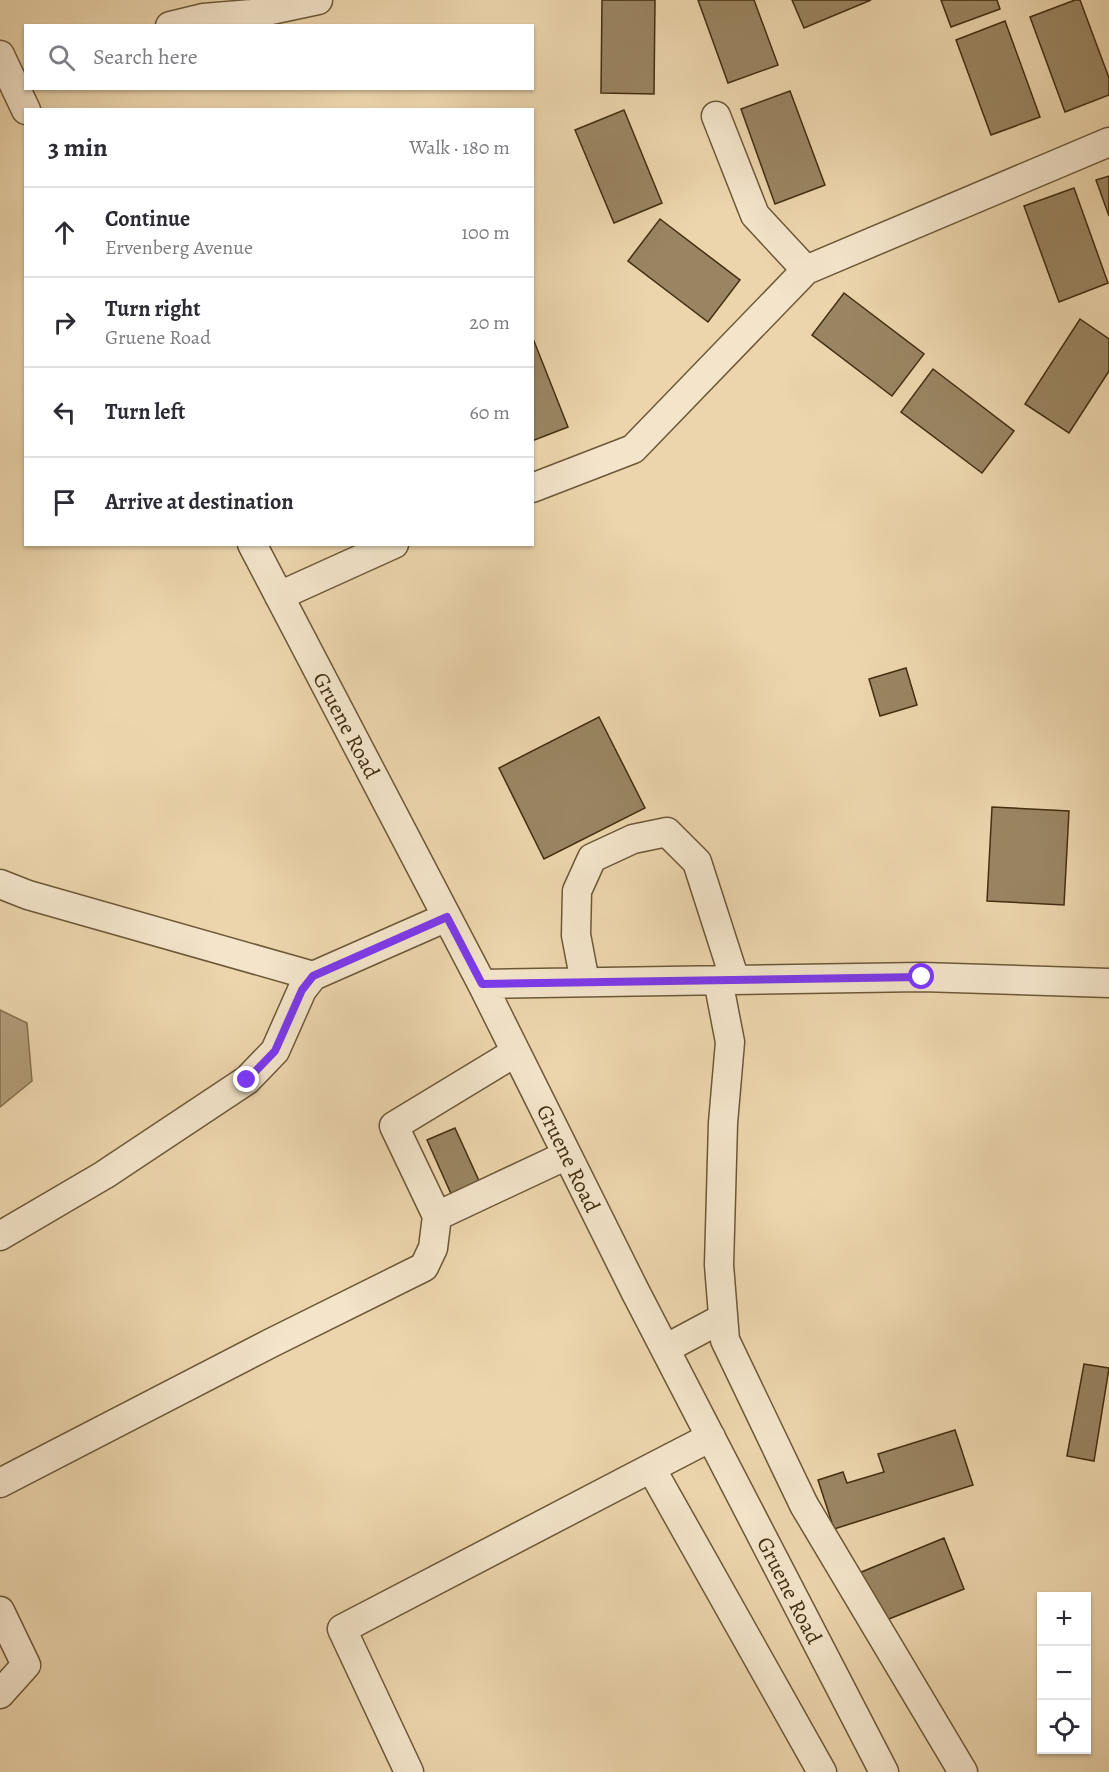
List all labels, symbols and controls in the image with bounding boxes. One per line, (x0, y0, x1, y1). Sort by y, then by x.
search box (24, 24, 534, 90)
icon: search (45, 41, 78, 74)
text: Search here (93, 42, 198, 72)
text: 3 min (48, 130, 108, 165)
text: Walk · 180 m (409, 134, 510, 161)
text: Continue (105, 204, 190, 234)
icon: ahead (48, 216, 81, 249)
text: 100 m (461, 219, 510, 246)
text: Ervenberg Avenue (105, 234, 253, 261)
text: Turn right (105, 294, 201, 324)
icon: right (48, 306, 81, 339)
text: 20 m (469, 309, 510, 336)
text: Gruene Road (105, 324, 211, 351)
icon: left (48, 396, 81, 429)
text: Turn left (105, 397, 185, 427)
text: 60 m (470, 399, 510, 426)
icon: arrive (48, 486, 81, 519)
text: Arrive at destination (105, 487, 294, 517)
street label: Gruene Road (306, 667, 387, 784)
route start (908, 963, 934, 989)
route end (233, 1066, 259, 1092)
street label: Gruene Road (529, 1100, 607, 1218)
street label: Gruene Road (749, 1532, 829, 1649)
map controls (1037, 1592, 1091, 1754)
button: + (1037, 1592, 1091, 1646)
button: − (1037, 1646, 1091, 1700)
button: locate (1037, 1700, 1091, 1754)

